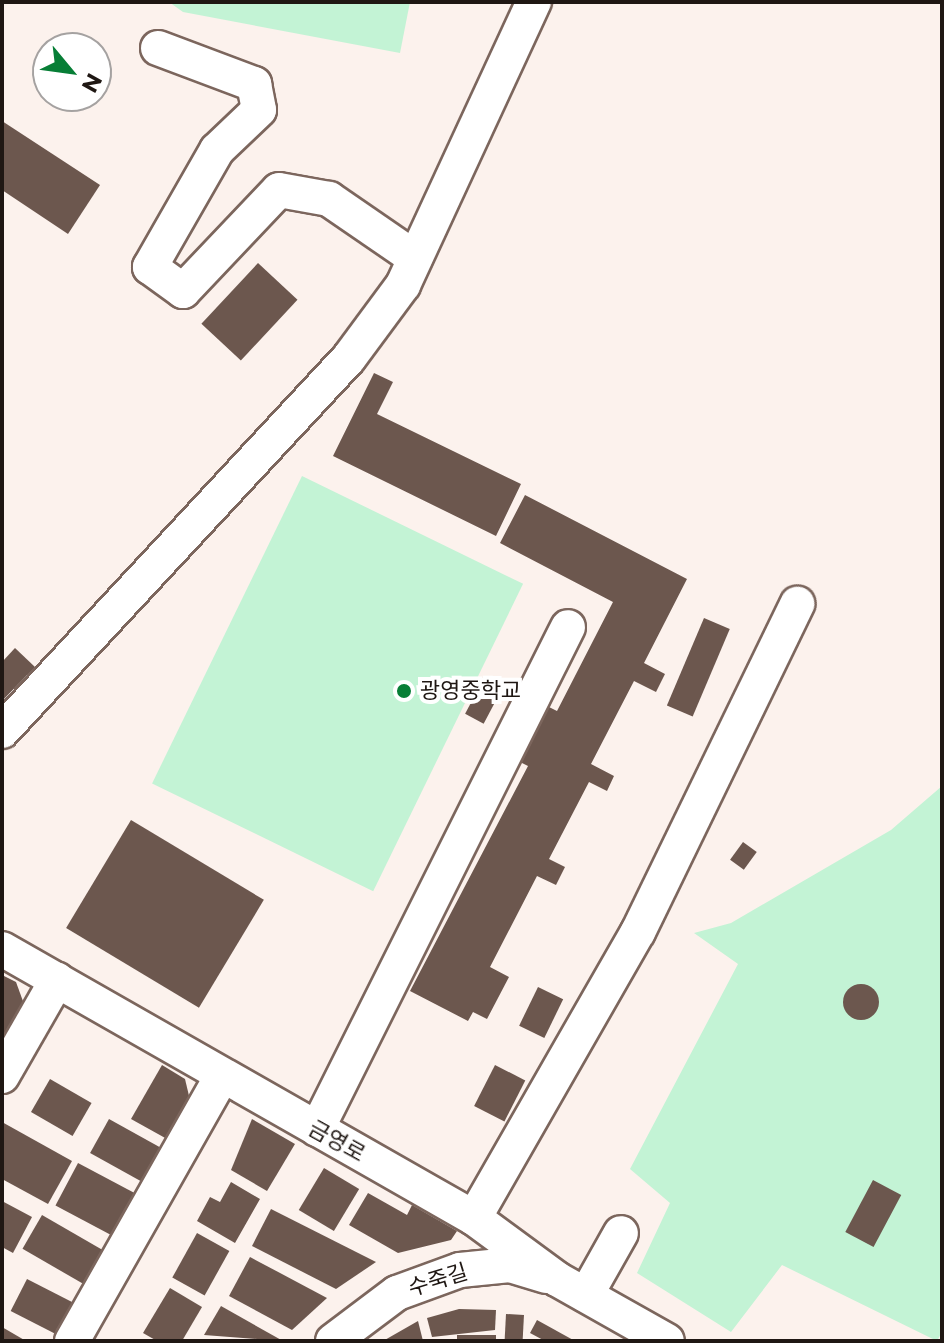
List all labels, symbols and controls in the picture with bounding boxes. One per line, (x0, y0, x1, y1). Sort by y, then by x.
north arrow (32, 32, 112, 112)
text: N (76, 69, 108, 97)
place label: 광영중학교 (420, 678, 521, 704)
marker: 광영중학교 (395, 682, 413, 700)
street label: 금영로 (304, 1115, 370, 1167)
street label: 수죽길 (405, 1259, 471, 1301)

